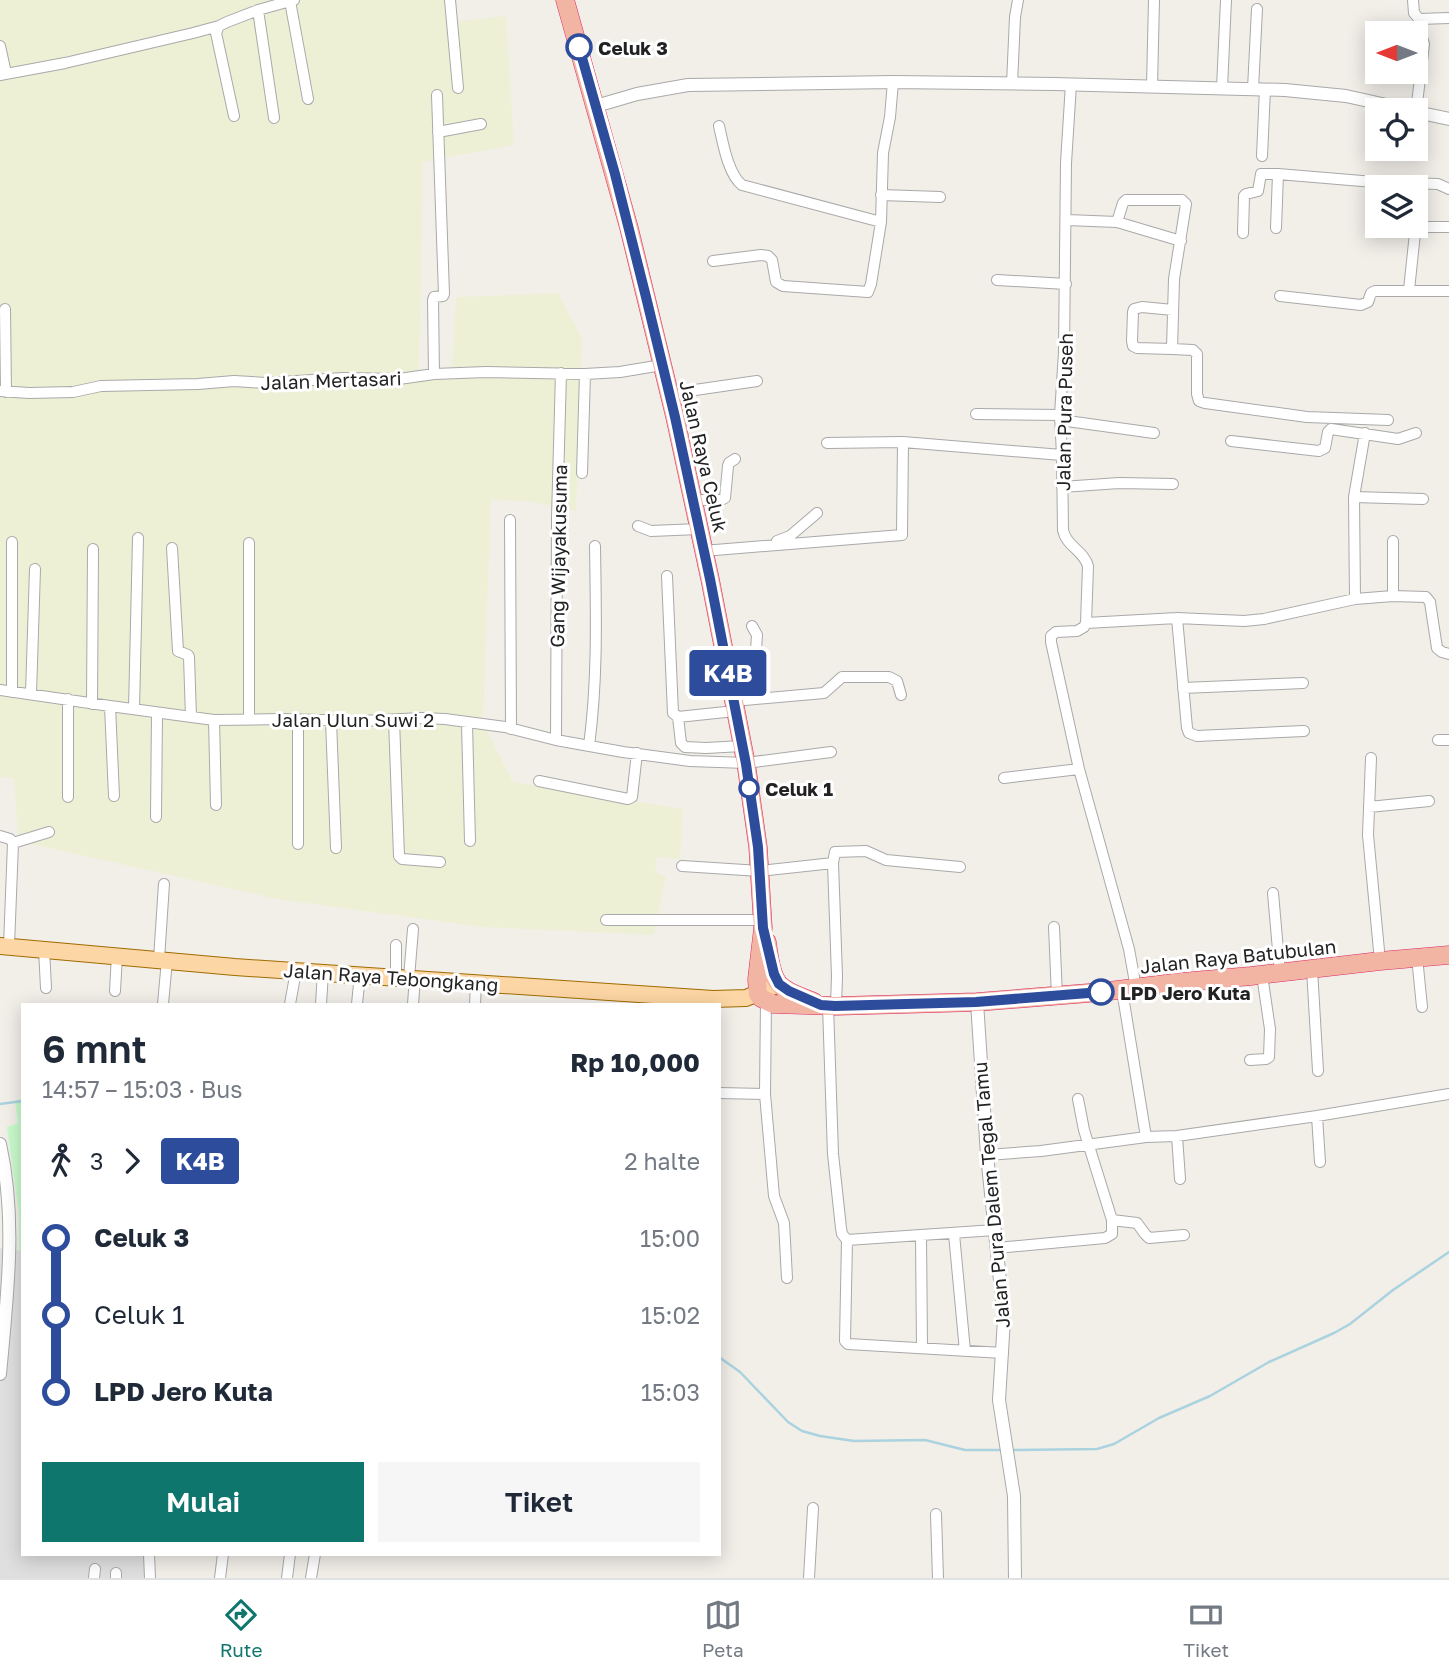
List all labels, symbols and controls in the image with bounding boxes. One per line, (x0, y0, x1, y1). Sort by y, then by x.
north arrow (1365, 21, 1428, 84)
map controls (1365, 21, 1428, 238)
marker: Celuk 3 (566, 34, 592, 60)
place label: Celuk 3 (598, 36, 668, 59)
button: locate (1365, 98, 1428, 161)
button: layers (1365, 175, 1428, 238)
street label: Jalan Pura Puseh (1051, 333, 1077, 491)
street label: Jalan Mertasari (260, 366, 402, 394)
street label: Jalan Raya Celuk (675, 378, 733, 535)
street label: Gang Wijayakusuma (545, 464, 571, 648)
line badge: K4B (688, 650, 768, 696)
text: K4B (703, 658, 753, 687)
street label: Jalan Ulun Suwi 2 (272, 708, 434, 731)
place label: Celuk 1 (765, 777, 833, 800)
marker: Celuk 1 (739, 778, 759, 798)
street label: Jalan Raya Batubulan (1139, 934, 1337, 978)
street label: Jalan Raya Tebongkang (283, 958, 499, 996)
marker: LPD Jero Kuta (1088, 979, 1114, 1005)
place label: LPD Jero Kuta (1120, 981, 1251, 1004)
text: 6 mnt (42, 1026, 147, 1071)
text: Rp 10,000 (570, 1047, 700, 1078)
street label: Jalan Pura Dalem Tegal Tamu (968, 1061, 1014, 1329)
text: 14:57 – 15:03 · Bus (42, 1075, 242, 1103)
icon: walk (42, 1142, 80, 1180)
icon: forward (113, 1142, 151, 1180)
text: K4B (175, 1146, 225, 1175)
text: 3 (90, 1147, 103, 1175)
text: 2 halte (624, 1147, 700, 1175)
text: Celuk 3 (94, 1222, 189, 1253)
text: 15:00 (640, 1224, 700, 1252)
text: Celuk 1 (94, 1299, 185, 1330)
text: 15:02 (641, 1301, 700, 1329)
text: LPD Jero Kuta (94, 1376, 273, 1407)
text: 15:03 (641, 1378, 700, 1406)
button: Mulai (42, 1462, 364, 1542)
button: Tiket (378, 1462, 700, 1542)
tab: Rute (220, 1596, 262, 1661)
tab: Peta (702, 1596, 744, 1661)
tab: Tiket (1183, 1596, 1229, 1661)

